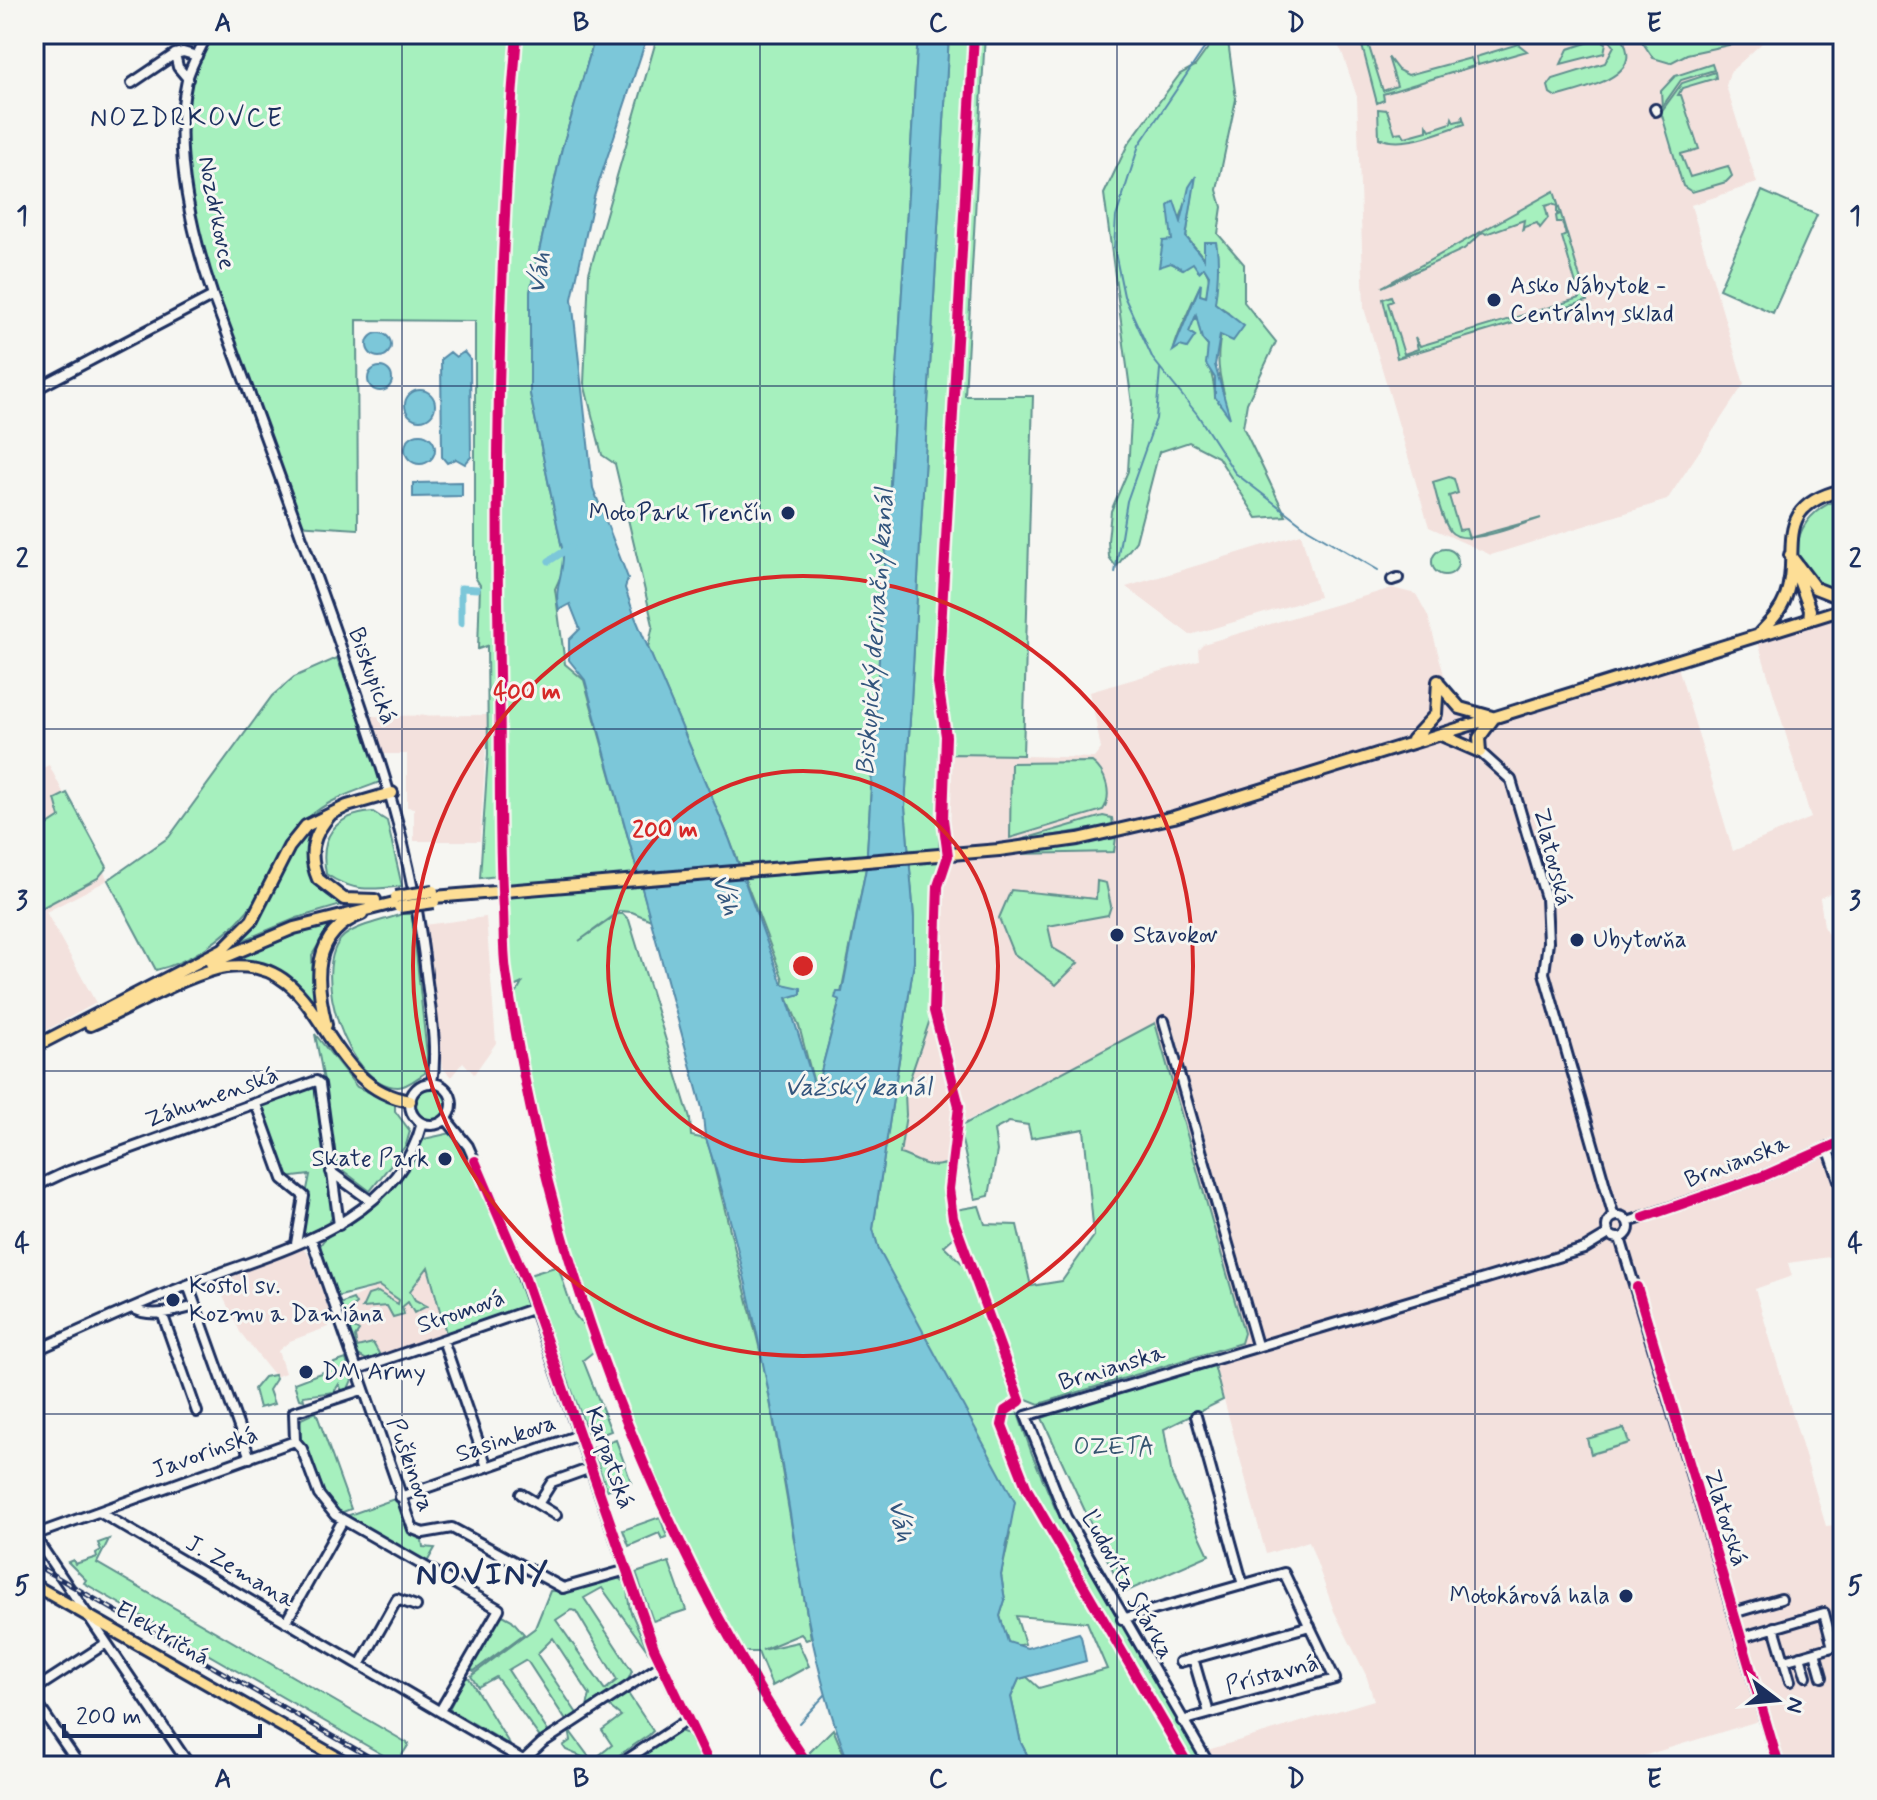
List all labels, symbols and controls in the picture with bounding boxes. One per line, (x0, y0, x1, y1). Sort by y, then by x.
text: A (214, 7, 232, 41)
text: B (573, 7, 589, 41)
text: C (929, 7, 948, 41)
text: D (1287, 7, 1305, 41)
text: E (1646, 7, 1662, 41)
district label: NOZDRKOVCE (90, 102, 284, 136)
street label: Nozdrkovce (190, 154, 242, 273)
text: 1 (16, 200, 28, 234)
text: 1 (1849, 200, 1861, 234)
water label: Váh (520, 250, 560, 296)
place label: Asko Nábytok - Centrálny sklad (1510, 271, 1674, 330)
marker: Asko Nábytok - Centrálny sklad (1485, 291, 1503, 309)
water label: Biskupický derivačný kanál (849, 486, 903, 777)
place label: MotoPark Trenčín (589, 498, 772, 529)
marker: MotoPark Trenčín (779, 504, 797, 522)
text: 2 (16, 543, 29, 577)
text: 2 (1849, 543, 1862, 577)
street label: Biskupická (340, 623, 404, 729)
text: 400 m (493, 677, 561, 708)
street label: Zlatovská (1525, 805, 1579, 909)
text: 200 m (632, 815, 698, 846)
water label: Váh (703, 870, 747, 920)
text: 3 (16, 885, 28, 919)
text: 3 (1849, 885, 1861, 919)
place label: Stavokov (1133, 920, 1218, 951)
place label: Ubytovňa (1593, 925, 1687, 956)
marker: Stavokov (1108, 926, 1126, 944)
marker: Ubytovňa (1568, 931, 1586, 949)
centre of rings (789, 952, 817, 980)
street label: Záhumenská (141, 1060, 283, 1136)
water label: Važský kanál (784, 1071, 933, 1105)
street label: Brnianska (1680, 1128, 1794, 1196)
place label: Skate Park (312, 1144, 429, 1175)
marker: Skate Park (436, 1150, 454, 1168)
text: 4 (14, 1228, 30, 1262)
text: 4 (1847, 1228, 1863, 1262)
place label: Kostol sv. Kozmu a Damiána (189, 1271, 384, 1330)
street label: Stromová (413, 1283, 509, 1341)
marker: Kostol sv. Kozmu a Damiána (164, 1291, 182, 1309)
street label: Brnianska (1055, 1337, 1169, 1399)
place label: DM Army (322, 1357, 426, 1388)
marker: DM Army (297, 1363, 315, 1381)
street label: Karpatská (577, 1403, 641, 1513)
street label: Sasinkova (452, 1407, 560, 1471)
street label: Puškinova (379, 1414, 441, 1516)
street label: Javorinská (148, 1420, 262, 1486)
park label: OZETA (1074, 1432, 1154, 1463)
street label: Zlatovská (1696, 1466, 1754, 1570)
water label: Váh (879, 1497, 921, 1545)
street label: Ľudovíta Stárka (1073, 1505, 1181, 1665)
street label: J. Zemana (180, 1528, 301, 1616)
district label: NOVINY (416, 1554, 550, 1596)
text: 5 (14, 1570, 30, 1604)
text: 5 (1847, 1570, 1863, 1604)
place label: Motokárová hala (1450, 1581, 1610, 1612)
marker: Motokárová hala (1617, 1587, 1635, 1605)
street label: Električná (109, 1594, 215, 1674)
street label: Prístavná (1222, 1648, 1322, 1702)
north arrow (1737, 1660, 1817, 1740)
scale bar (64, 1688, 260, 1738)
text: N (1779, 1694, 1810, 1716)
text: 200 m (76, 1702, 142, 1733)
text: A (214, 1763, 232, 1797)
text: B (573, 1763, 589, 1797)
text: C (929, 1763, 948, 1797)
text: D (1287, 1763, 1305, 1797)
text: E (1646, 1763, 1662, 1797)

